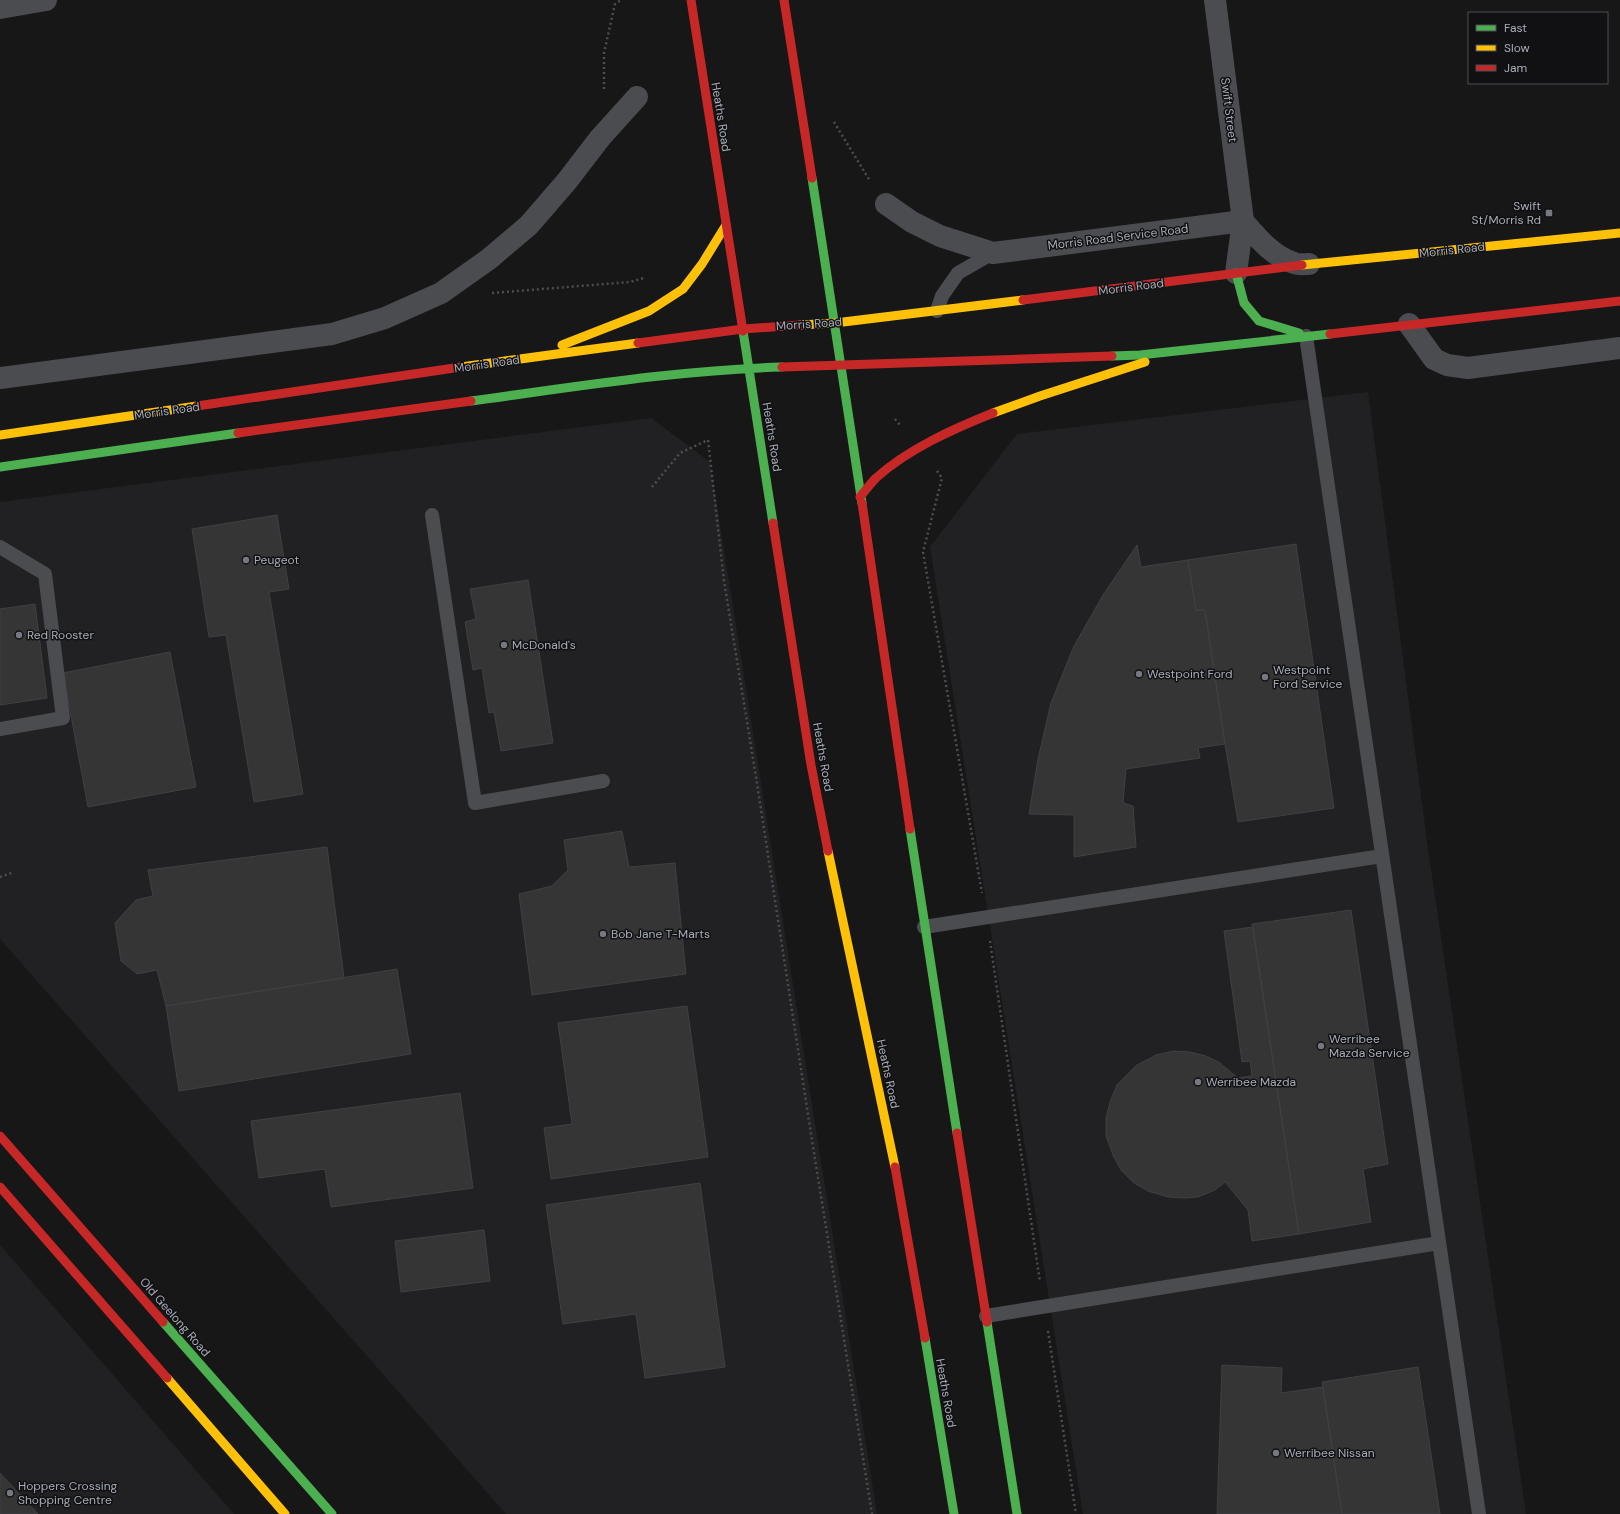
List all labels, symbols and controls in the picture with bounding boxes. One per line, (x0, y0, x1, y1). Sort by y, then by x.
legend (1468, 12, 1608, 84)
text: Fast (1504, 20, 1527, 36)
text: Slow (1504, 40, 1530, 56)
text: Jam (1504, 60, 1527, 76)
street label: Swift Street (1217, 77, 1241, 144)
street label: Heaths Road (708, 81, 734, 153)
place label: Swift St/Morris Rd (1471, 198, 1541, 228)
marker: Swift St/Morris Rd (1544, 208, 1554, 218)
street label: Morris Road Service Road (1047, 220, 1189, 254)
street label: Morris Road (1418, 239, 1486, 261)
street label: Morris Road (1097, 275, 1165, 299)
street label: Morris Road (775, 314, 843, 334)
street label: Morris Road (453, 351, 521, 377)
street label: Morris Road (133, 398, 201, 424)
street label: Heaths Road (759, 401, 785, 473)
place label: Peugeot (254, 552, 299, 568)
marker: Peugeot (241, 555, 251, 565)
place label: Red Rooster (27, 627, 94, 643)
marker: Red Rooster (14, 630, 24, 640)
place label: McDonald's (512, 637, 576, 653)
marker: McDonald's (499, 640, 509, 650)
place label: Westpoint Ford Service (1273, 662, 1342, 692)
place label: Westpoint Ford (1147, 666, 1233, 682)
marker: Westpoint Ford (1134, 669, 1144, 679)
marker: Westpoint Ford Service (1260, 672, 1270, 682)
street label: Heaths Road (809, 721, 837, 793)
place label: Bob Jane T-Marts (611, 926, 710, 942)
marker: Bob Jane T-Marts (598, 929, 608, 939)
place label: Werribee Mazda Service (1329, 1031, 1410, 1061)
street label: Heaths Road (873, 1038, 903, 1110)
marker: Werribee Mazda Service (1316, 1041, 1326, 1051)
place label: Werribee Mazda (1206, 1074, 1296, 1090)
marker: Werribee Mazda (1193, 1077, 1203, 1087)
street label: Old Geelong Road (136, 1274, 214, 1360)
street label: Heaths Road (932, 1357, 960, 1429)
place label: Werribee Nissan (1284, 1445, 1375, 1461)
marker: Werribee Nissan (1271, 1448, 1281, 1458)
place label: Hoppers Crossing Shopping Centre (18, 1478, 118, 1508)
marker: Hoppers Crossing Shopping Centre (5, 1488, 15, 1498)

